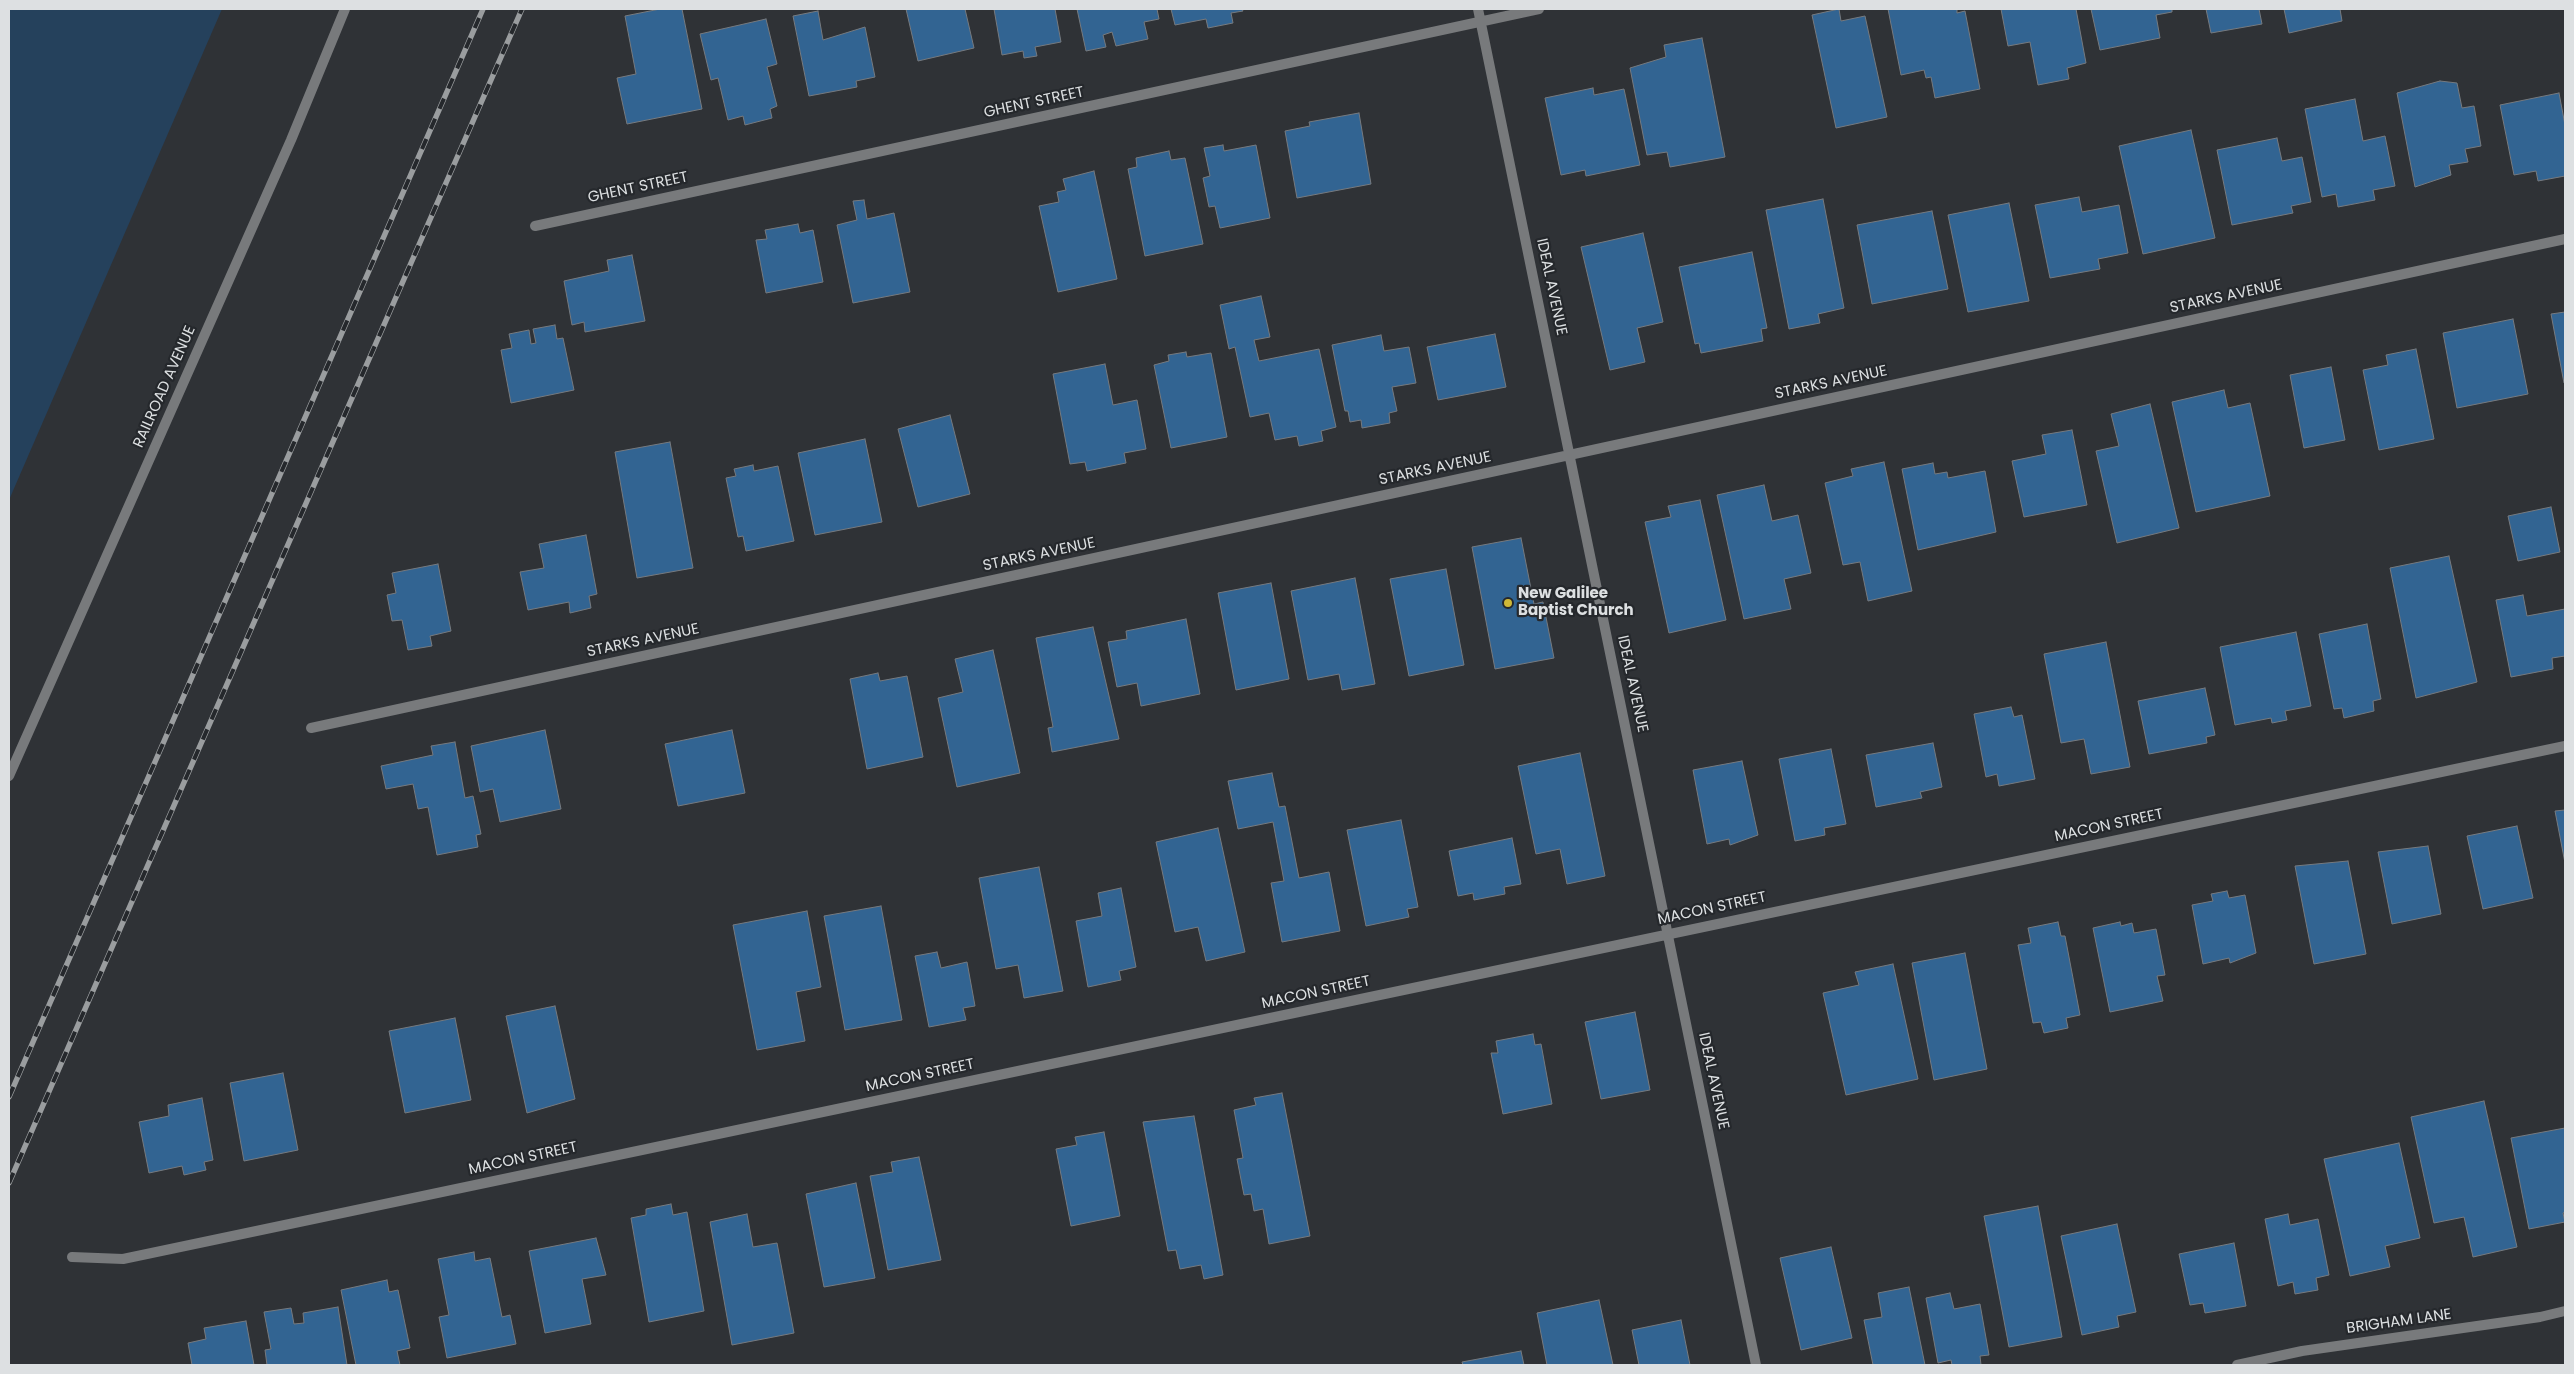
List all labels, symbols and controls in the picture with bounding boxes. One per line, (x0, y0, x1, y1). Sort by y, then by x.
street label: GHENT STREET (982, 84, 1086, 122)
street label: GHENT STREET (586, 169, 690, 207)
street label: IDEAL AVENUE (1532, 237, 1570, 337)
street label: STARKS AVENUE (2168, 276, 2284, 318)
street label: RAILROAD AVENUE (130, 323, 200, 451)
street label: STARKS AVENUE (1773, 362, 1889, 404)
street label: STARKS AVENUE (1377, 448, 1493, 490)
street label: STARKS AVENUE (981, 534, 1097, 576)
place label: New Galilee Baptist Church (1518, 585, 1634, 620)
marker: New Galilee Baptist Church (1502, 597, 1514, 609)
street label: STARKS AVENUE (585, 620, 701, 662)
street label: IDEAL AVENUE (1613, 634, 1651, 734)
street label: MACON STREET (2053, 806, 2165, 846)
street label: MACON STREET (1656, 889, 1768, 929)
street label: MACON STREET (1260, 973, 1372, 1013)
street label: IDEAL AVENUE (1694, 1031, 1732, 1131)
street label: MACON STREET (864, 1056, 976, 1096)
street label: MACON STREET (467, 1139, 579, 1179)
street label: BRIGHAM LANE (2345, 1306, 2453, 1338)

